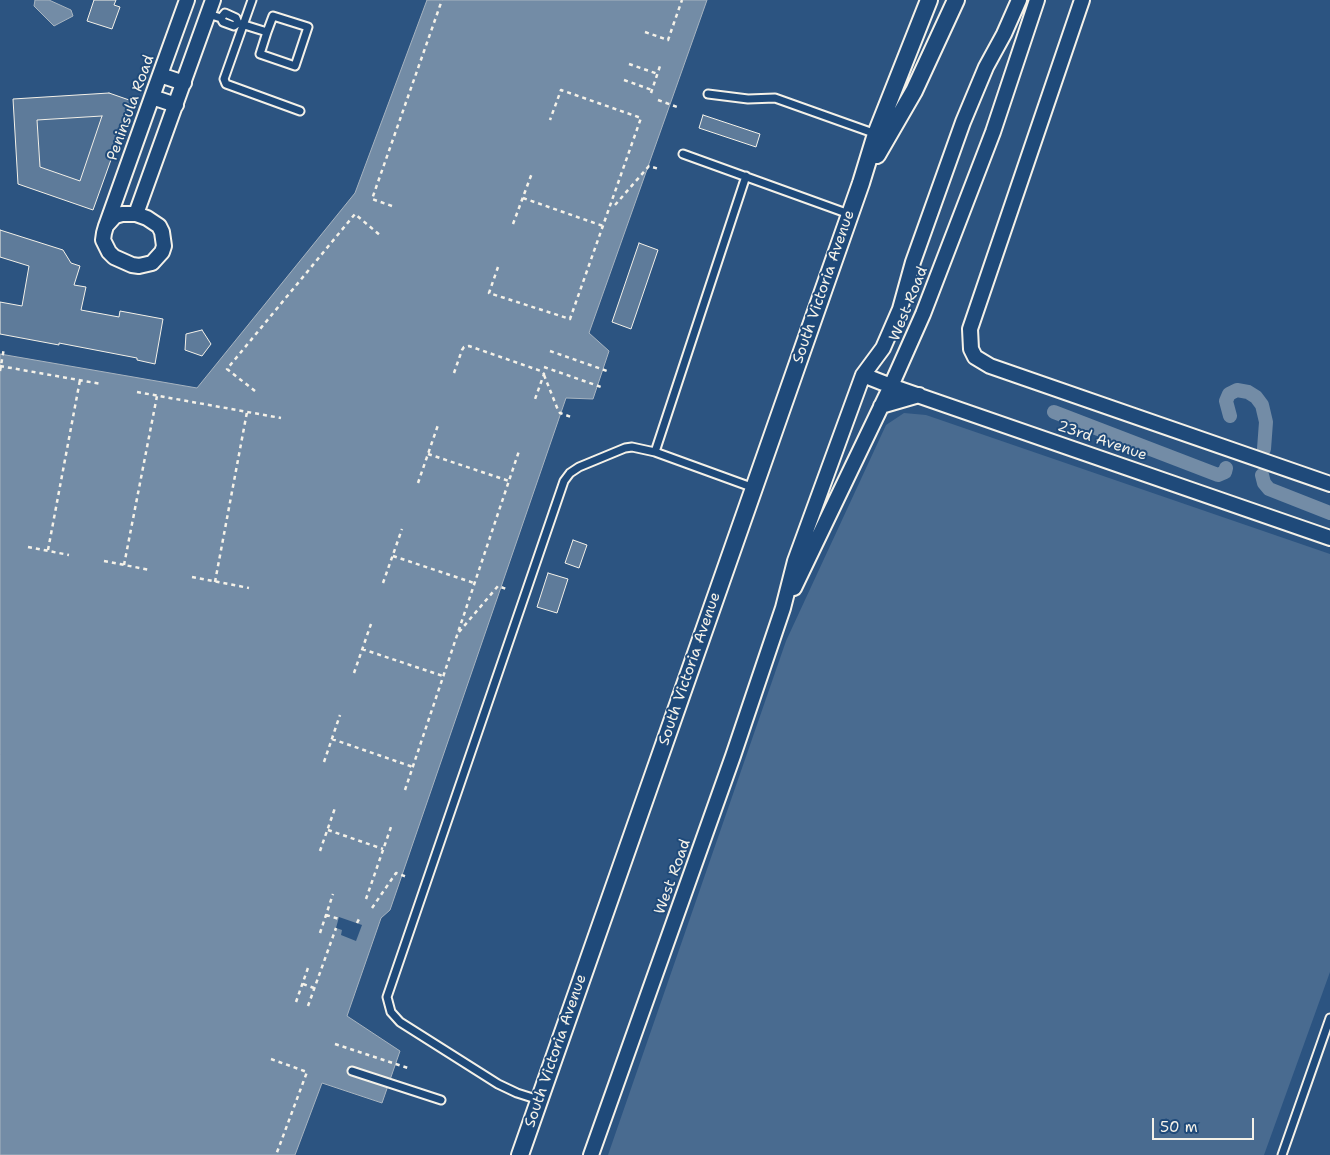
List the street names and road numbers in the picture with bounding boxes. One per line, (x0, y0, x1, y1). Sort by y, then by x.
street label: Peninsula Road (104, 53, 158, 163)
street label: South Victoria Avenue (789, 208, 859, 366)
street label: West Road (886, 264, 932, 344)
street label: 23rd Avenue (1055, 417, 1149, 465)
street label: South Victoria Avenue (655, 590, 725, 748)
street label: West Road (651, 837, 695, 917)
street label: South Victoria Avenue (521, 972, 591, 1130)

